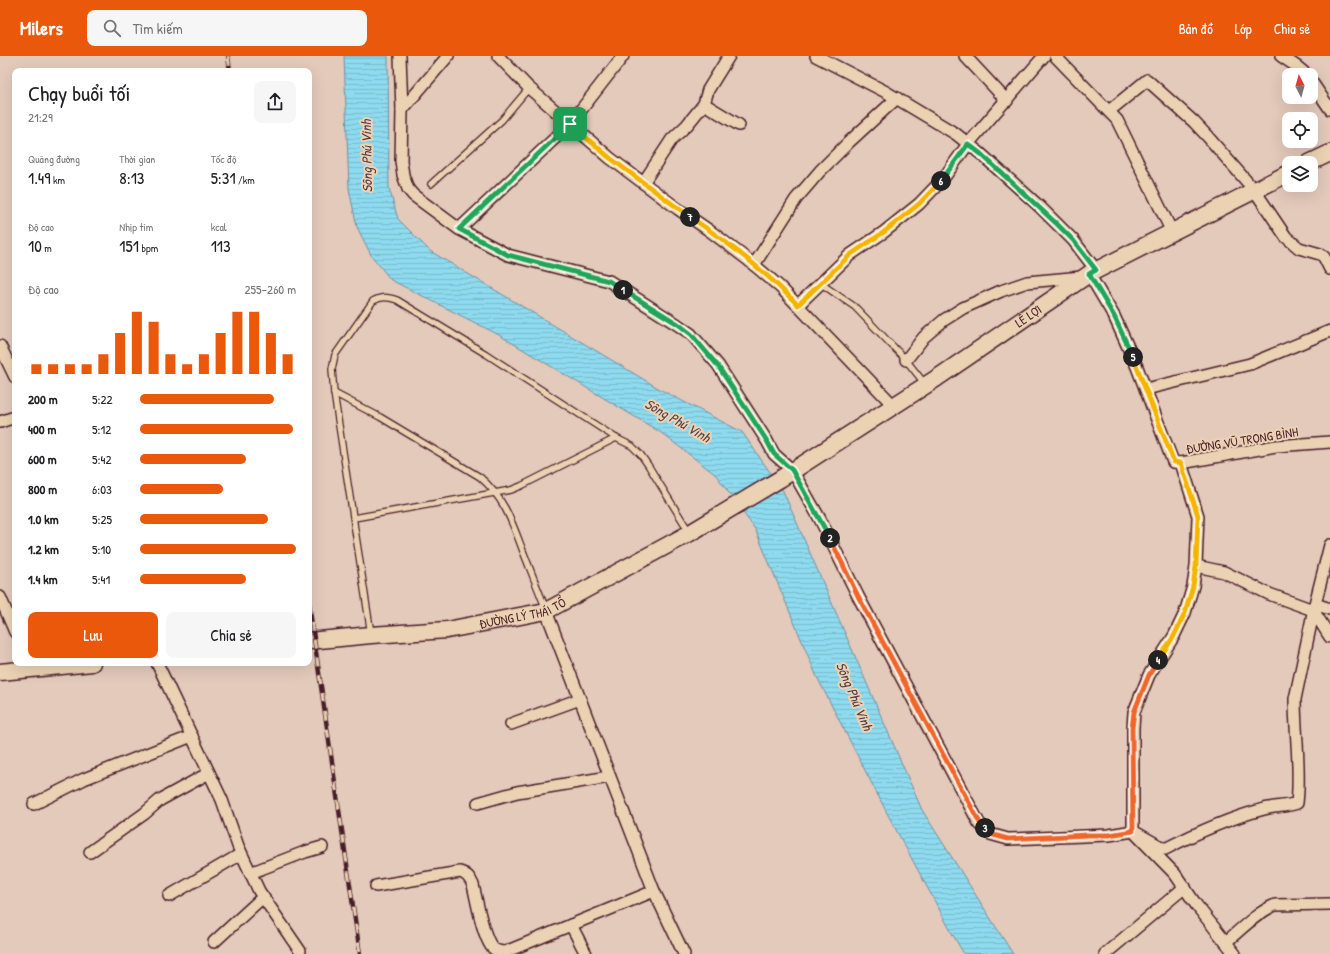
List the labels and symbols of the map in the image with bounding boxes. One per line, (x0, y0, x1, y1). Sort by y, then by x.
north arrow (1282, 68, 1318, 104)
pin (553, 107, 587, 141)
water label: Sông Phú Vinh (356, 118, 377, 192)
pin: 6 (931, 171, 951, 191)
pin: 7 (680, 207, 700, 227)
pin: 1 (613, 280, 633, 300)
street label: LÊ LỢI (1011, 300, 1045, 331)
pin: 5 (1123, 347, 1143, 367)
water label: Sông Phú Vinh (641, 394, 715, 448)
street label: ĐƯỜNG VŨ TRỌNG BÌNH (1185, 422, 1299, 458)
pin: 2 (820, 528, 840, 548)
street label: ĐƯỜNG LÝ THÁI TỔ (478, 593, 569, 633)
pin: 4 (1148, 650, 1168, 670)
water label: Sông Phú Vinh (831, 659, 878, 734)
pin: 3 (975, 818, 995, 838)

